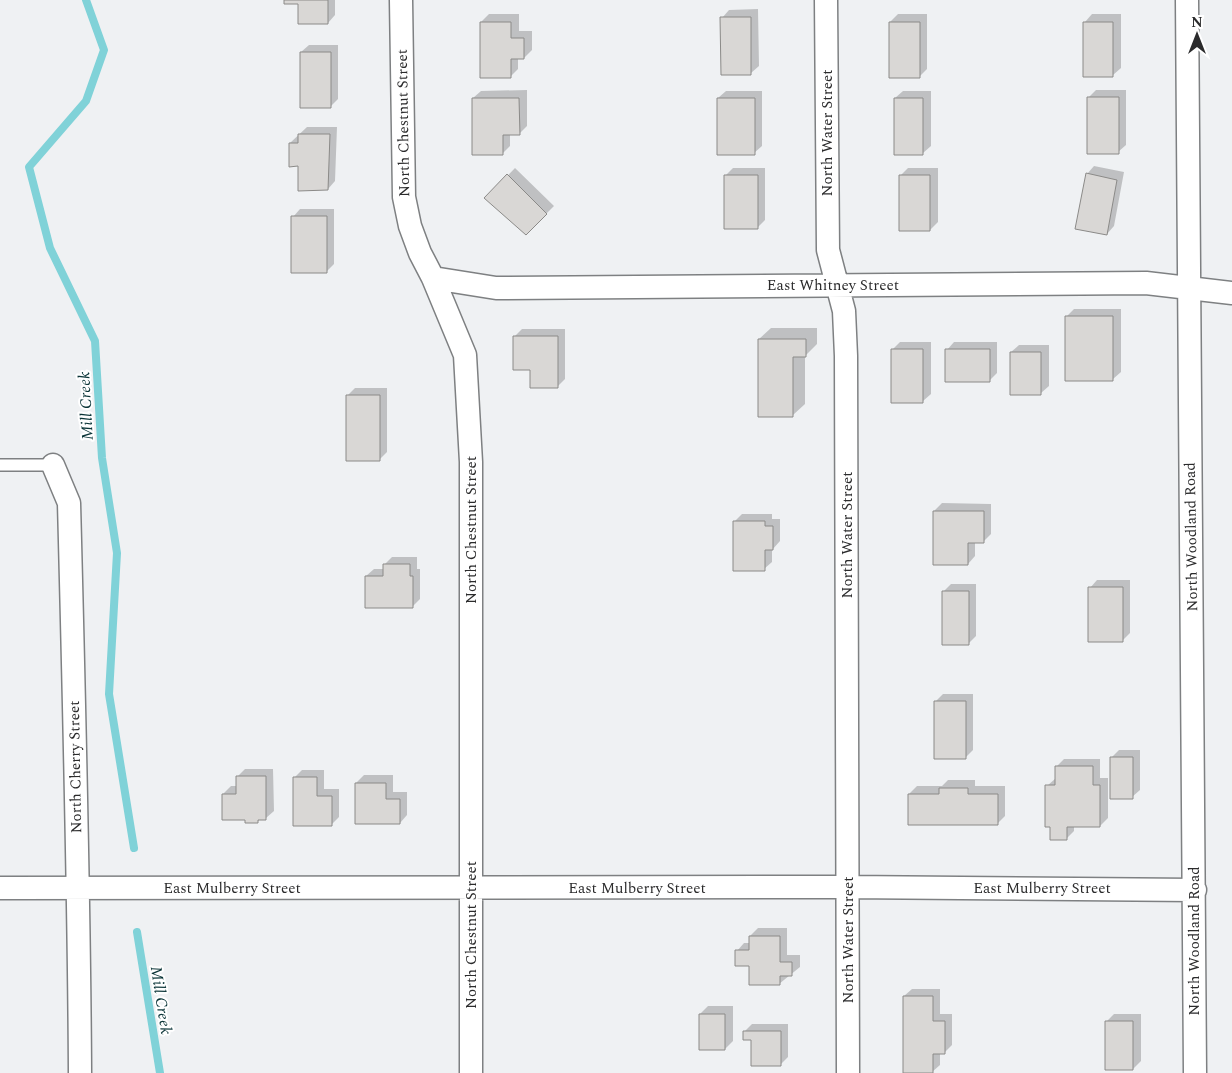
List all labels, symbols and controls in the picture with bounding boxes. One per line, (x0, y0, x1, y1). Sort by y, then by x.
north arrow (1172, 10, 1222, 60)
text: N (1191, 12, 1203, 33)
street label: North Chestnut Street (391, 49, 416, 197)
street label: North Water Street (816, 69, 839, 197)
street label: East Whitney Street (767, 274, 899, 297)
water label: Mill Creek (72, 370, 100, 441)
street label: North Chestnut Street (460, 456, 483, 604)
street label: North Woodland Road (1179, 462, 1204, 612)
street label: North Water Street (836, 471, 859, 599)
street label: North Cherry Street (63, 700, 88, 834)
street label: North Chestnut Street (460, 861, 483, 1009)
street label: North Woodland Road (1183, 866, 1206, 1016)
street label: North Water Street (837, 876, 860, 1004)
street label: East Mulberry Street (163, 877, 301, 900)
street label: East Mulberry Street (568, 877, 706, 900)
street label: East Mulberry Street (973, 877, 1111, 900)
water label: Mill Creek (144, 964, 178, 1037)

